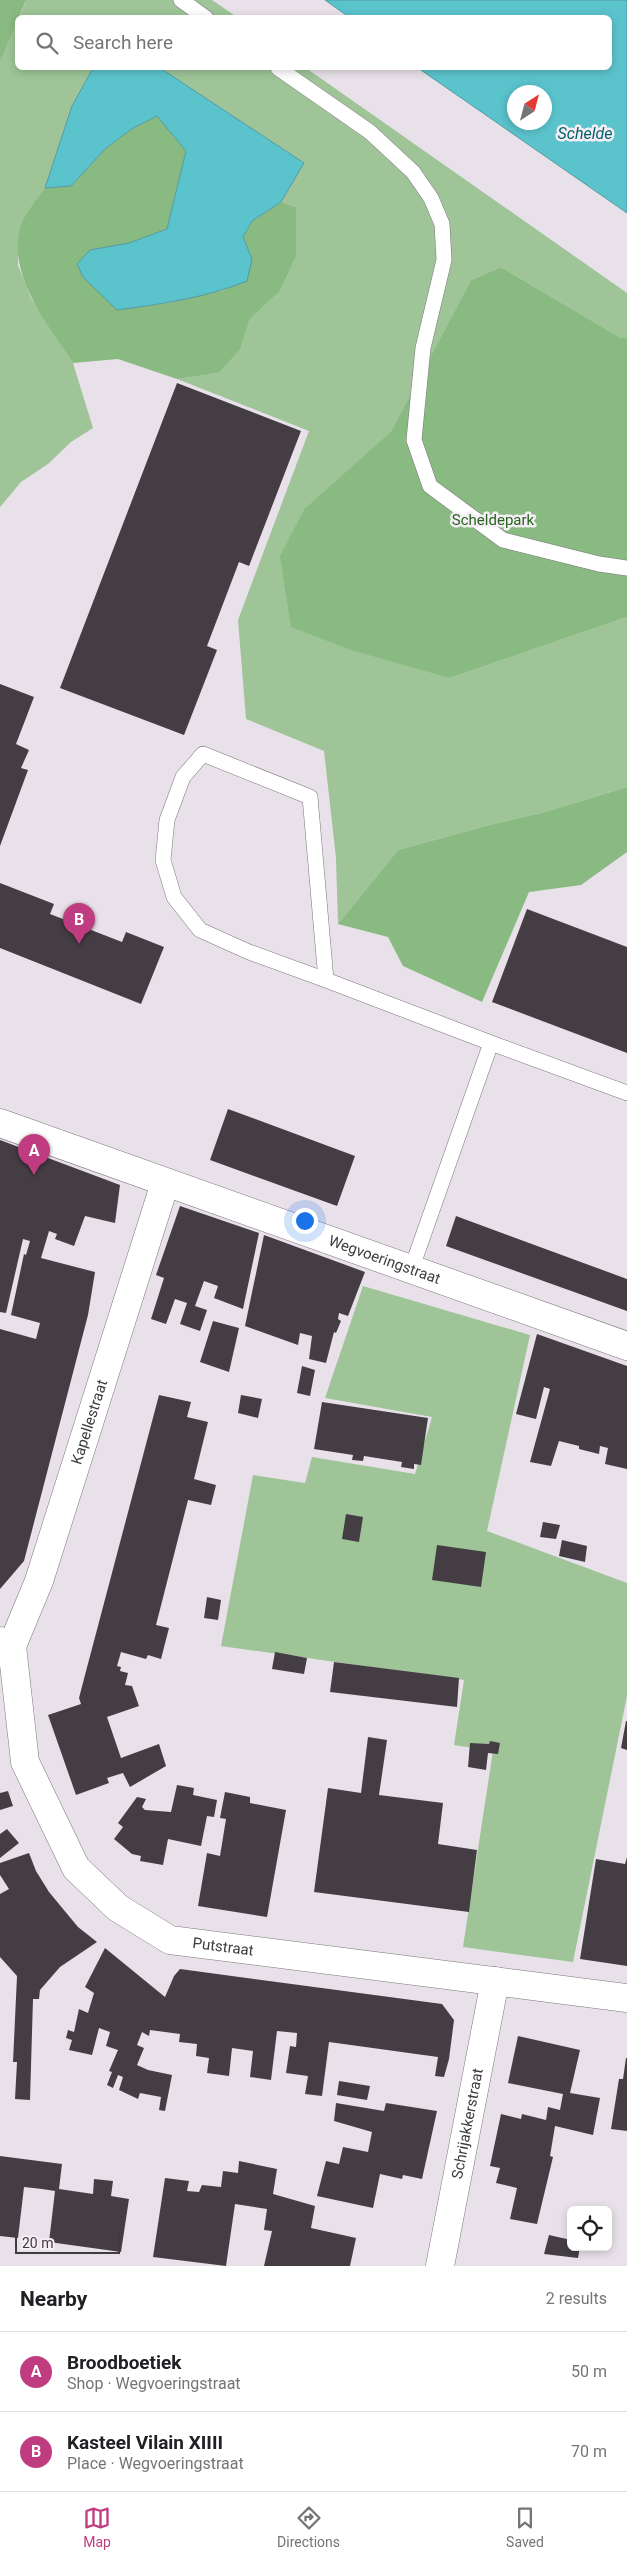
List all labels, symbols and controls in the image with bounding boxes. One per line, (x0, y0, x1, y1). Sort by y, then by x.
search box (15, 15, 612, 70)
icon: search (33, 29, 61, 57)
text: Search here (73, 31, 173, 54)
north arrow (507, 85, 552, 130)
water label: Schelde (558, 124, 612, 143)
park label: Scheldepark (452, 511, 535, 529)
pin: B (63, 903, 95, 944)
pin: A (18, 1134, 50, 1175)
your location (292, 1208, 318, 1234)
street label: Wegvoeringstraat (326, 1232, 443, 1288)
street label: Kapellestraat (67, 1377, 111, 1467)
street label: Putstraat (192, 1934, 255, 1960)
street label: Schrijakkerstraat (448, 2067, 487, 2181)
map controls (567, 2206, 612, 2251)
button: locate (567, 2206, 612, 2251)
scale bar (15, 2231, 120, 2254)
text: 20 m (22, 2235, 54, 2251)
text: Nearby (20, 2287, 87, 2311)
text: 2 results (546, 2289, 607, 2308)
text: Broodboetiek (67, 2351, 181, 2374)
text: A (31, 2362, 41, 2381)
text: 50 m (571, 2362, 607, 2381)
text: Shop · Wegvoeringstraat (67, 2374, 241, 2393)
text: Kasteel Vilain XIIII (67, 2431, 223, 2454)
text: B (31, 2442, 41, 2461)
text: 70 m (571, 2442, 607, 2461)
text: Place · Wegvoeringstraat (67, 2454, 244, 2473)
tab: Map (83, 2504, 111, 2550)
tab: Directions (277, 2504, 340, 2550)
tab: Saved (506, 2504, 544, 2550)

